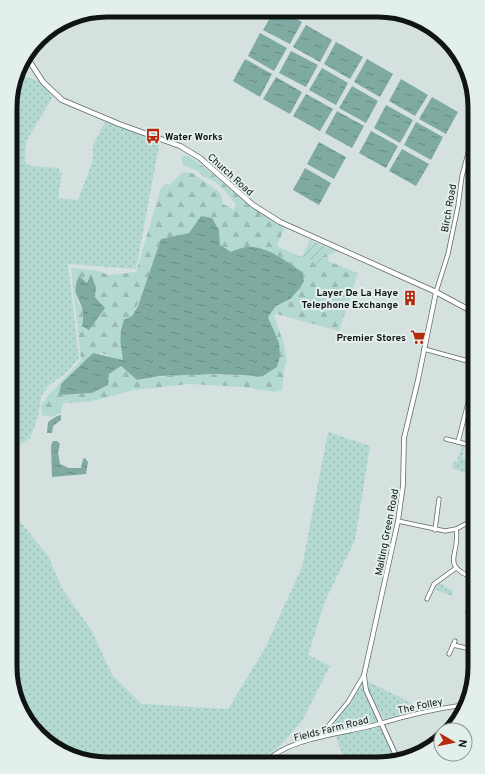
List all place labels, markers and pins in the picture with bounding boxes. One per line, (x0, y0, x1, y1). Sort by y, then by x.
bus stop icon: Water Works (144, 127, 162, 145)
place label: Water Works (165, 131, 223, 144)
place label: Layer De La Haye Telephone Exchange (301, 287, 398, 312)
building icon: Layer De La Haye Telephone Exchange (401, 289, 419, 307)
supermarket icon: Premier Stores (409, 328, 427, 346)
place label: Premier Stores (336, 332, 406, 345)

